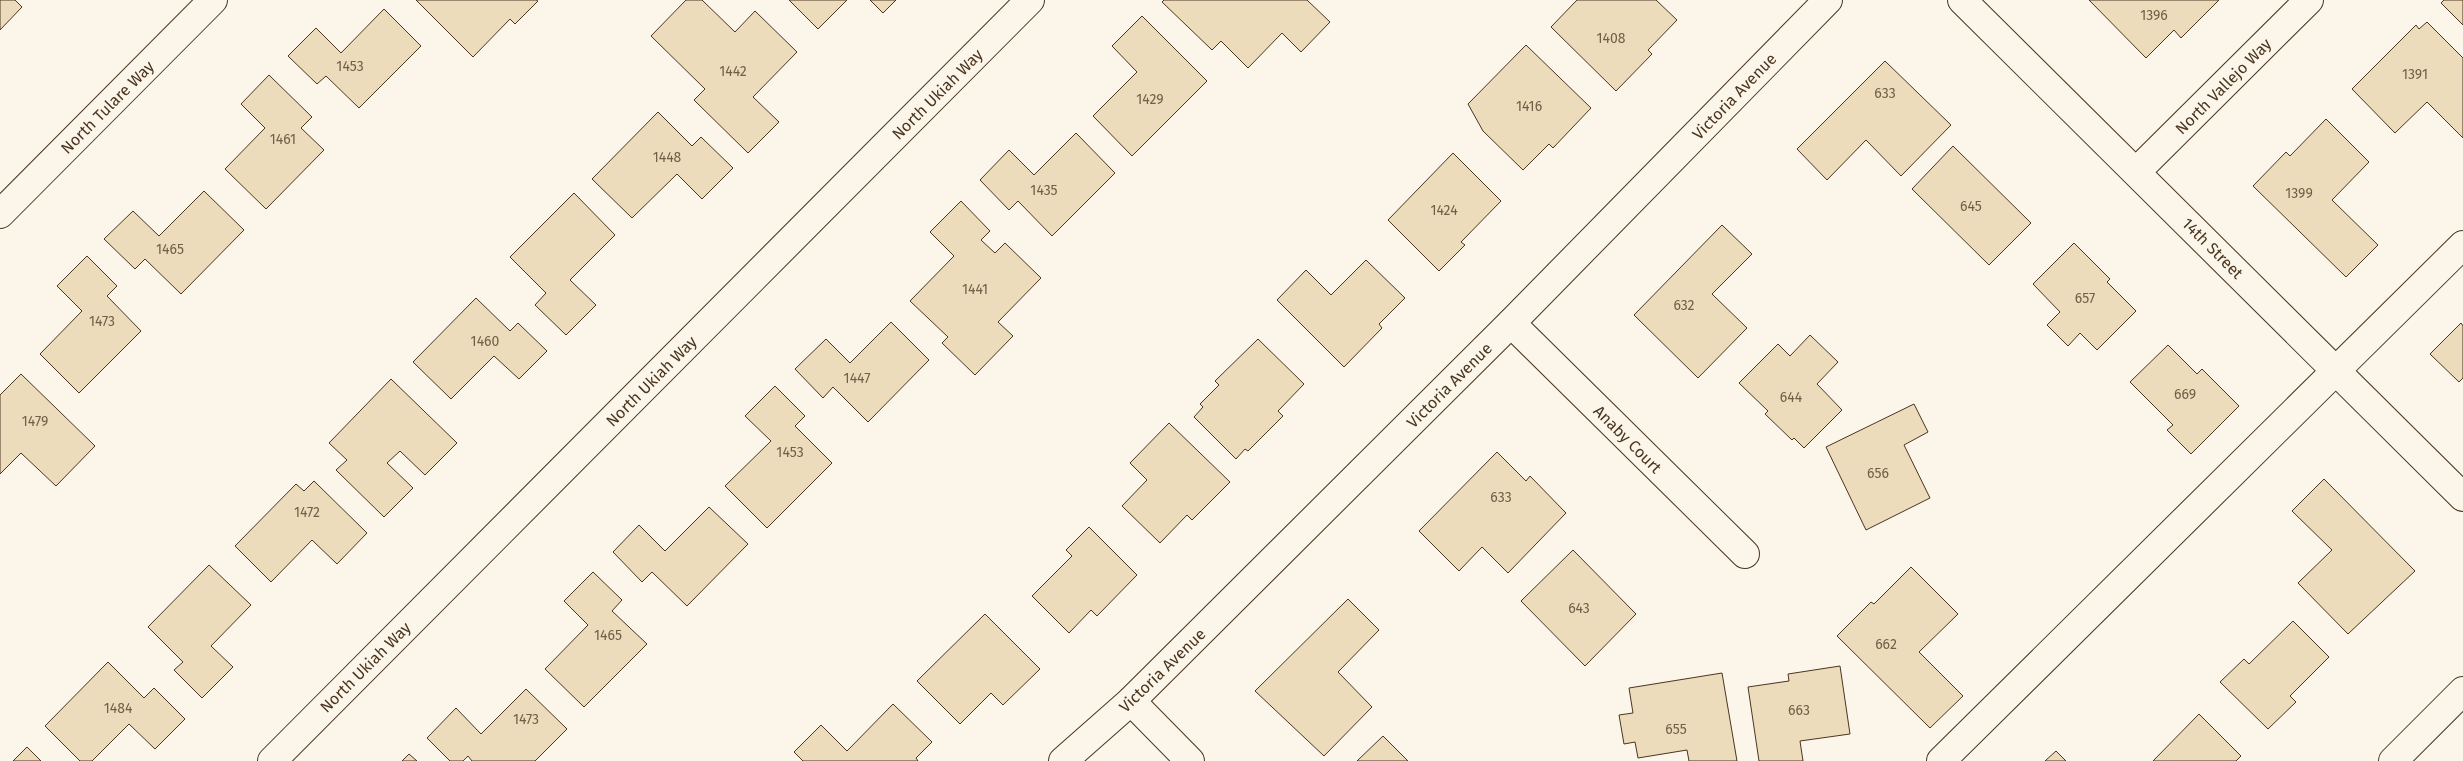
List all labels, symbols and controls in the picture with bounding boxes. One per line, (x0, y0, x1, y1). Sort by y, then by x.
house number: 1396 (2140, 7, 2168, 24)
house number: 1408 (1596, 30, 1626, 47)
street label: North Vallejo Way (2171, 34, 2275, 138)
street label: North Ukiah Way (888, 45, 987, 144)
street label: Victoria Avenue (1688, 49, 1780, 143)
street label: North Tulare Way (57, 57, 158, 158)
house number: 1453 (336, 58, 364, 75)
house number: 1442 (719, 63, 747, 80)
house number: 1391 (2402, 66, 2428, 83)
house number: 633 (1874, 85, 1896, 102)
house number: 1429 (1136, 91, 1164, 108)
house number: 1416 (1516, 98, 1542, 115)
house number: 1461 (270, 131, 296, 148)
house number: 1448 (653, 149, 682, 166)
house number: 1435 (1030, 182, 1058, 199)
house number: 1399 (2285, 185, 2313, 202)
house number: 645 (1960, 198, 1982, 215)
house number: 1424 (1430, 202, 1458, 219)
street label: 14th Street (2178, 214, 2247, 283)
house number: 1465 (156, 241, 184, 258)
house number: 1441 (962, 281, 988, 298)
house number: 657 (2075, 290, 2095, 307)
house number: 632 (1673, 297, 1695, 314)
house number: 1473 (89, 313, 115, 330)
street label: North Ukiah Way (602, 332, 701, 431)
house number: 1460 (471, 333, 500, 350)
street label: Victoria Avenue (1403, 339, 1496, 432)
house number: 1447 (844, 370, 870, 387)
house number: 669 (2174, 386, 2196, 403)
house number: 644 (1780, 389, 1803, 406)
street label: Anaby Court (1590, 402, 1666, 477)
house number: 1479 (22, 413, 48, 430)
house number: 1453 (776, 444, 804, 461)
house number: 656 (1867, 465, 1889, 482)
house number: 633 (1490, 489, 1512, 506)
house number: 1472 (294, 504, 320, 521)
house number: 643 (1568, 600, 1590, 617)
street label: North Ukiah Way (316, 618, 415, 717)
street label: Victoria Avenue (1115, 624, 1209, 716)
house number: 1465 (594, 627, 622, 644)
house number: 662 (1875, 636, 1897, 653)
house number: 1484 (104, 700, 133, 717)
house number: 663 (1788, 702, 1810, 719)
house number: 1473 (513, 711, 539, 728)
house number: 655 (1665, 721, 1687, 738)

